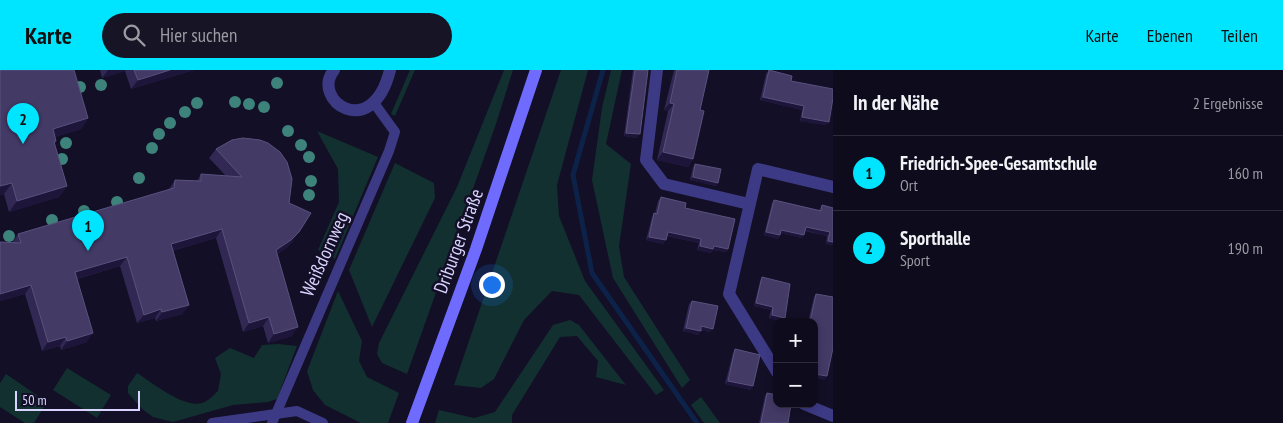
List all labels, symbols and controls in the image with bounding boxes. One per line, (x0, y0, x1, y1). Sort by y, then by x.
search box (102, 13, 452, 58)
text: Karte (25, 20, 72, 51)
icon: search (120, 21, 148, 49)
text: Hier suchen (160, 23, 237, 47)
text: Karte (1085, 24, 1119, 47)
text: Ebenen (1147, 24, 1193, 47)
text: Teilen (1221, 24, 1258, 47)
text: In der Nähe (853, 89, 939, 116)
text: 2 Ergebnisse (1193, 93, 1263, 113)
pin: 2 (7, 103, 39, 144)
text: Friedrich-Spee-Gesamtschule (900, 151, 1097, 175)
text: 1 (865, 163, 873, 183)
text: 160 m (1228, 163, 1263, 183)
text: Ort (900, 175, 918, 195)
street label: Driburger Straße (428, 185, 488, 297)
street label: Weißdornweg (295, 208, 353, 300)
pin: 1 (72, 210, 104, 251)
text: Sporthalle (900, 226, 971, 250)
text: 2 (865, 238, 873, 258)
text: 190 m (1228, 238, 1263, 258)
text: Sport (900, 250, 930, 270)
your location (479, 272, 505, 298)
map controls (773, 318, 818, 408)
button: + (773, 318, 818, 363)
button: − (773, 363, 818, 408)
scale bar (15, 388, 140, 411)
text: 50 m (22, 391, 47, 409)

